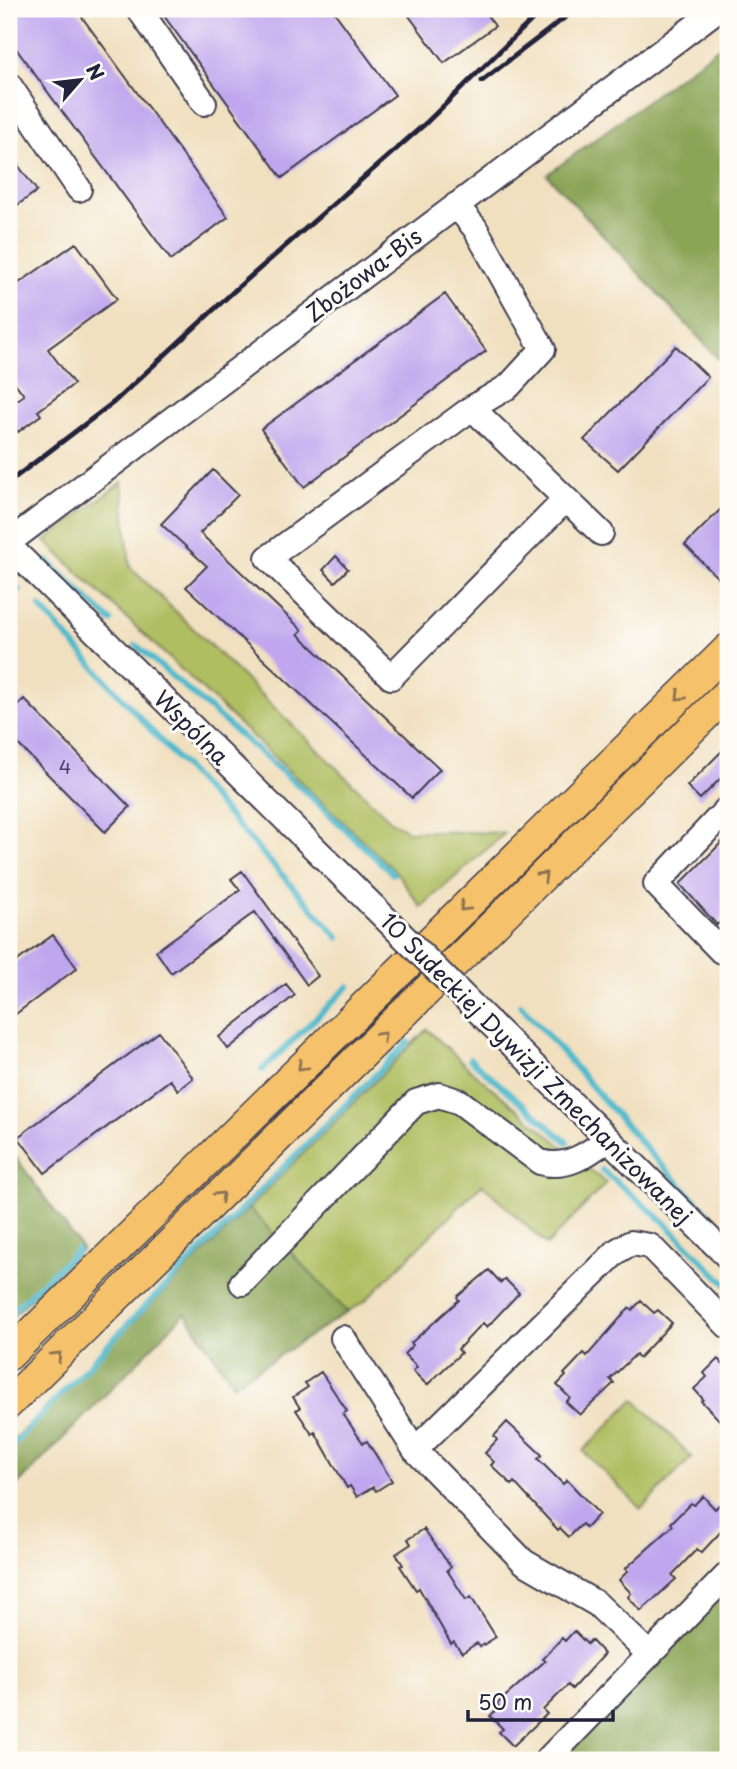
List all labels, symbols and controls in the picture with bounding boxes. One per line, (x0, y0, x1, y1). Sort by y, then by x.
north arrow (46, 46, 116, 116)
text: N (80, 58, 112, 85)
street label: Zbożowa-Bis (297, 218, 429, 330)
street label: Wspólna (146, 681, 238, 773)
one-way arrow (675, 688, 688, 701)
house number: 4 (59, 752, 71, 780)
one-way arrow (535, 872, 548, 885)
one-way arrow (459, 898, 472, 911)
street label: 10 Sudeckiej Dywizji Zmechanizowanej (373, 904, 701, 1232)
one-way arrow (373, 1032, 386, 1045)
one-way arrow (297, 1058, 310, 1071)
one-way arrow (211, 1191, 224, 1204)
one-way arrow (49, 1351, 62, 1364)
scale bar (468, 1678, 613, 1722)
text: 50 m (478, 1685, 532, 1717)

